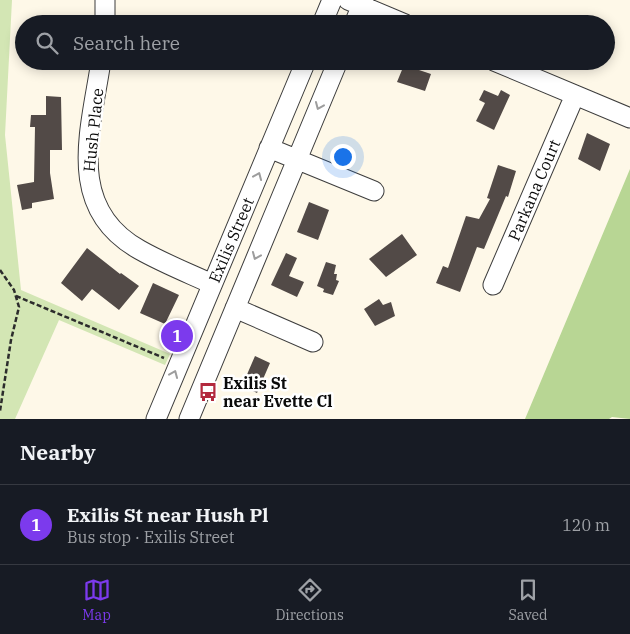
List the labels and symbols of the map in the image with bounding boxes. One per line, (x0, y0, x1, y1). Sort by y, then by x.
street label: Hush Place (79, 87, 107, 173)
one-way arrow (315, 101, 326, 110)
street label: Parkana Court (504, 136, 565, 244)
your location (330, 144, 356, 170)
one-way arrow (251, 172, 262, 181)
street label: Exilis Street (204, 194, 258, 286)
one-way arrow (252, 251, 263, 260)
pin: 1 (161, 317, 193, 355)
one-way arrow (167, 370, 178, 379)
place label: Exilis St near Evette Cl (223, 373, 332, 411)
bus stop icon: Exilis St near Evette Cl (197, 381, 219, 403)

